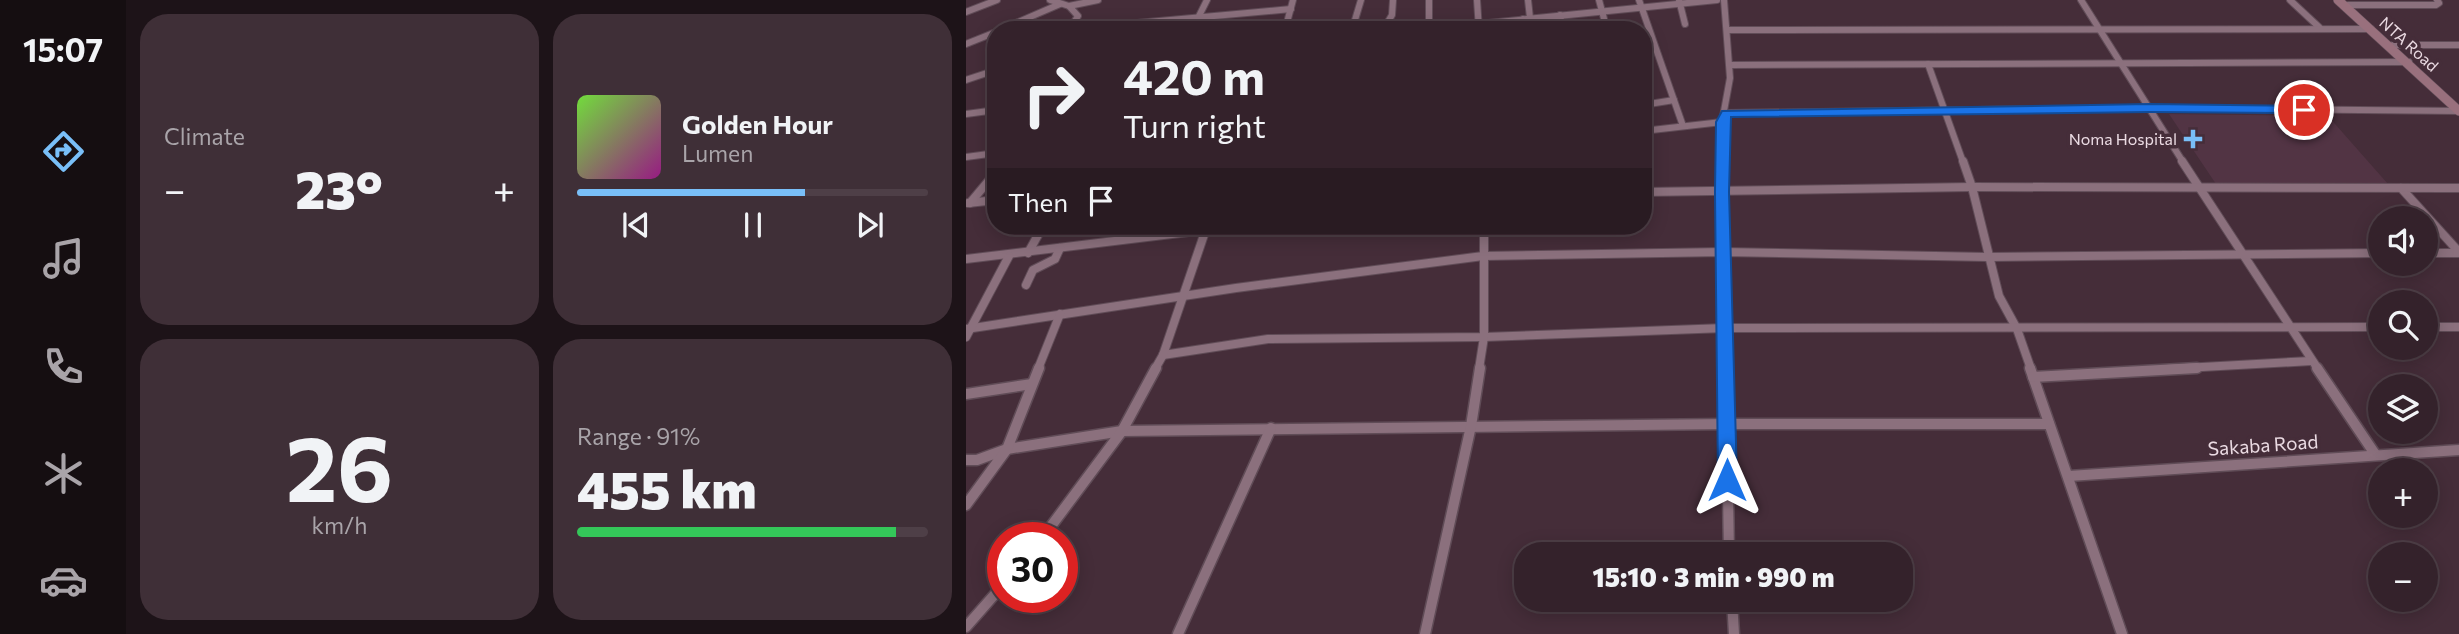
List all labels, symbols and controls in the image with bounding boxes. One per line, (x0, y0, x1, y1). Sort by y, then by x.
street label: NTA Road (2376, 12, 2443, 75)
text: 15:07 (23, 29, 103, 69)
text: 420 m (1123, 45, 1265, 105)
icon: right (1008, 49, 1099, 140)
pin (2274, 80, 2334, 140)
icon: arrive (2285, 91, 2323, 129)
text: Turn right (1123, 105, 1266, 145)
text: Golden Hour (682, 108, 833, 139)
text: Climate (164, 122, 245, 150)
icon: directions (39, 127, 88, 176)
place label: Noma Hospital (2069, 129, 2177, 148)
marker: Noma Hospital (2183, 129, 2203, 149)
text: Lumen (682, 139, 753, 167)
text: 23° (295, 156, 383, 220)
text: − (164, 165, 186, 212)
text: + (493, 165, 515, 212)
icon: arrive (1082, 182, 1120, 220)
text: Then (1008, 186, 1068, 217)
icon: previous (617, 206, 655, 244)
icon: pause (734, 206, 772, 244)
icon: next (851, 206, 889, 244)
map controls (2368, 206, 2438, 612)
button: sound (2368, 206, 2438, 276)
icon: music (39, 234, 88, 283)
button: search (2368, 290, 2438, 360)
icon: phone (39, 342, 88, 391)
button: layers (2368, 374, 2438, 444)
text: 26 (286, 409, 393, 521)
text: Range · 91% (577, 422, 700, 450)
street label: Sakaba Road (2207, 429, 2319, 460)
position arrow (1690, 443, 1764, 517)
icon: climate (39, 449, 88, 498)
text: 455 km (577, 456, 757, 520)
button: + (2368, 458, 2438, 528)
text: km/h (312, 511, 367, 539)
speed limit sign: 30 (987, 522, 1078, 613)
button: − (2368, 542, 2438, 612)
icon: car (39, 556, 88, 605)
text: 15:10 · 3 min · 990 m (1593, 561, 1834, 592)

